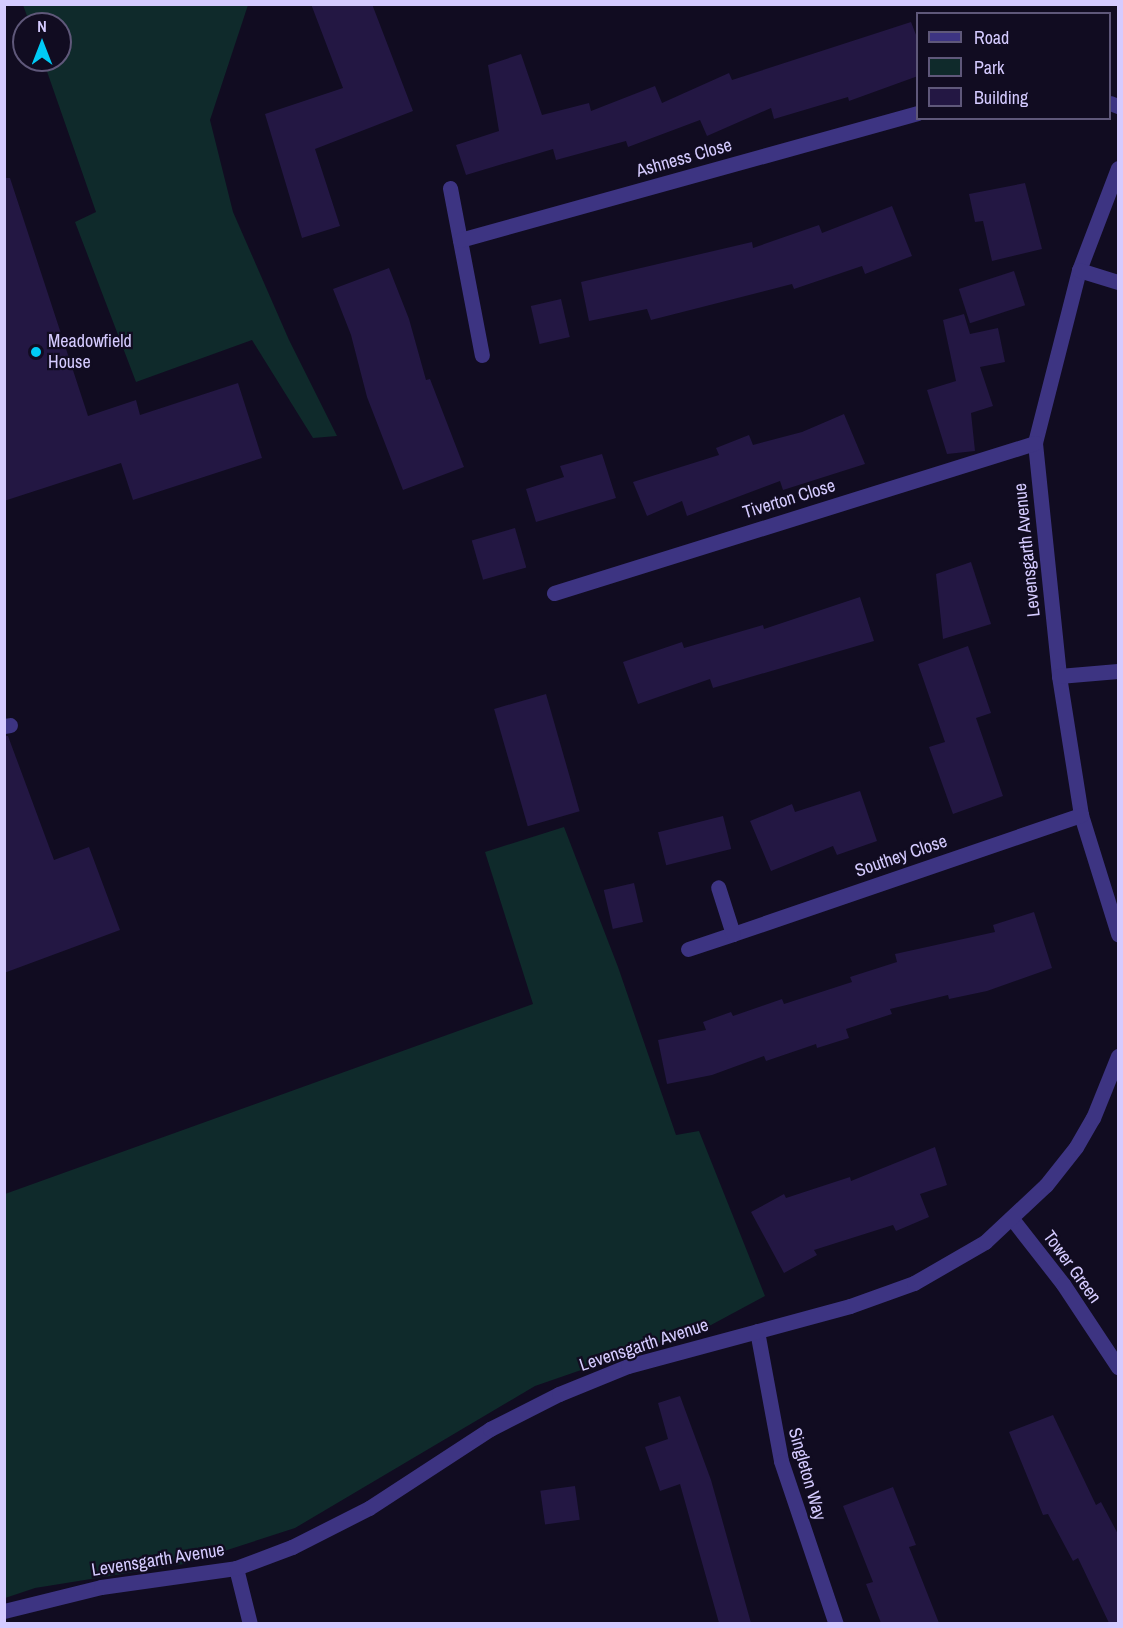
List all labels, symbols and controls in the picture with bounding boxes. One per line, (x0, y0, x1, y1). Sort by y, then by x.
north arrow (12, 12, 72, 72)
legend (916, 12, 1111, 120)
text: N (37, 15, 47, 37)
text: Road (974, 25, 1009, 50)
text: Park (974, 55, 1004, 80)
text: Building (974, 85, 1028, 110)
street label: Ashness Close (634, 134, 734, 182)
place label: Meadowfield House (48, 331, 132, 374)
marker: Meadowfield House (29, 345, 43, 359)
street label: Tiverton Close (740, 475, 838, 523)
street label: Levensgarth Avenue (1009, 482, 1045, 618)
street label: Southey Close (852, 830, 950, 882)
street label: Tower Green (1038, 1226, 1106, 1308)
street label: Levensgarth Avenue (576, 1314, 712, 1376)
street label: Singleton Way (783, 1425, 831, 1523)
street label: Levensgarth Avenue (90, 1539, 226, 1581)

